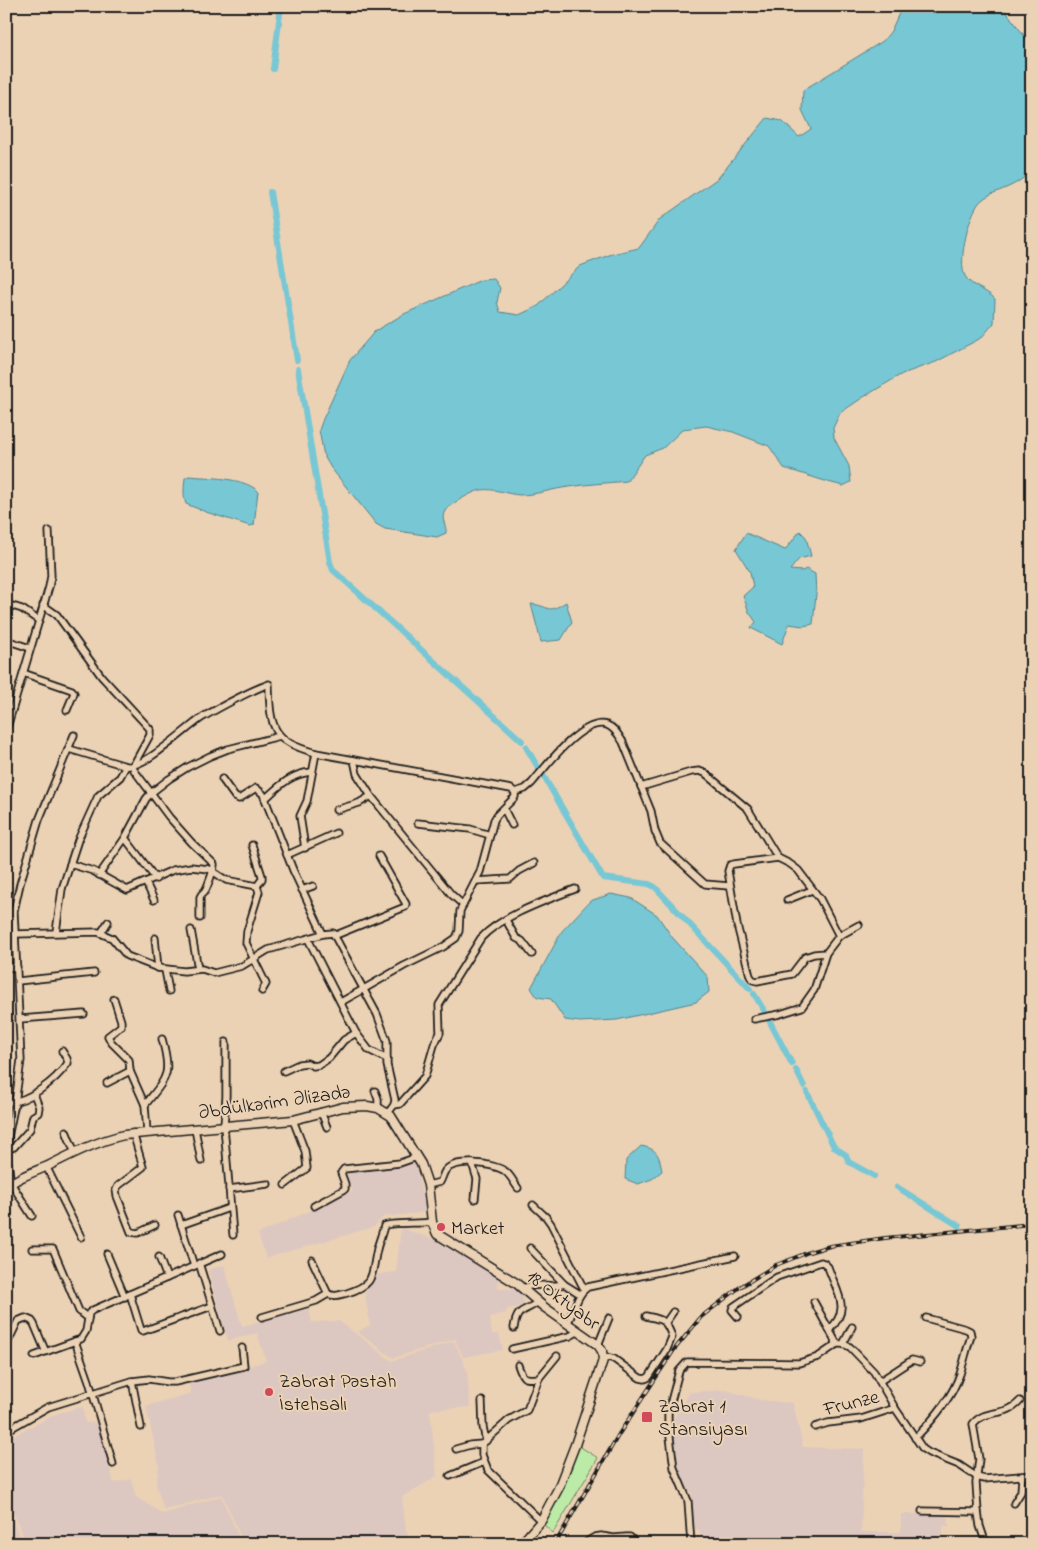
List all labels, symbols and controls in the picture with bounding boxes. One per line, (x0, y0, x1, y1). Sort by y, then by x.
street label: Əbdülkərim Əlizadə (196, 1078, 352, 1129)
place label: Market (451, 1215, 505, 1244)
marker: Market (435, 1221, 447, 1233)
street label: 18 Oktyabr (519, 1263, 606, 1339)
place label: Zabrat Pəstah İstehsalı (279, 1368, 397, 1420)
street label: Frunze (820, 1384, 882, 1426)
marker: Zabrat Pəstah İstehsalı (263, 1386, 275, 1398)
place label: Zabrat 1 Stansiyası (658, 1393, 748, 1445)
marker: Zabrat 1 Stansiyası (640, 1410, 654, 1424)

